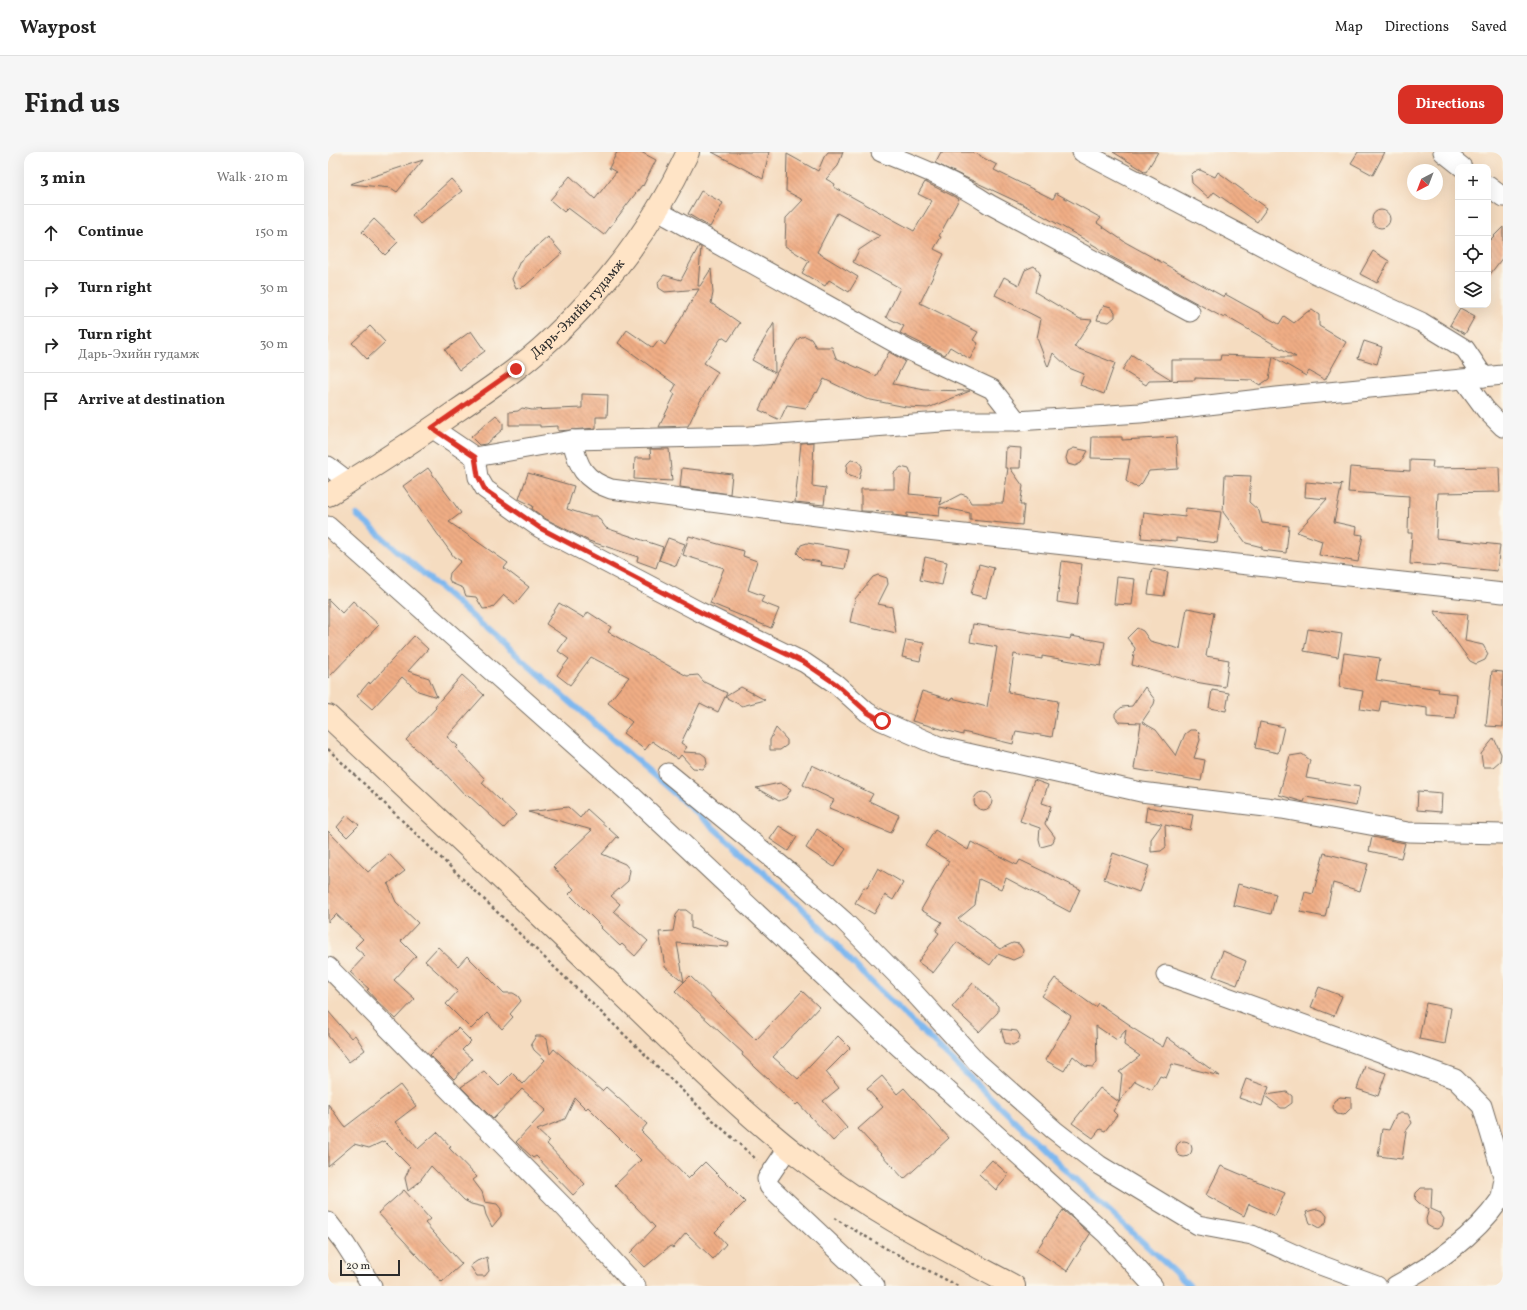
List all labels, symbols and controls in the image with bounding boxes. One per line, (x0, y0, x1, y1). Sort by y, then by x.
text: Waypost (20, 15, 96, 41)
text: Map (1335, 18, 1363, 37)
text: Directions (1385, 18, 1449, 37)
text: Saved (1471, 18, 1507, 37)
text: Find us (24, 85, 120, 124)
button: Directions (1398, 85, 1503, 124)
north arrow (1407, 164, 1443, 200)
map controls (1455, 164, 1491, 308)
button: + (1455, 164, 1491, 200)
text: 3 min (40, 167, 86, 190)
text: Walk · 210 m (217, 169, 288, 187)
button: − (1455, 200, 1491, 236)
icon: ahead (40, 222, 62, 244)
text: Continue (78, 222, 143, 243)
text: 150 m (255, 224, 288, 242)
button: locate (1455, 236, 1491, 272)
street label: Дарь-Эхийн гудамж (526, 255, 629, 363)
button: layers (1455, 272, 1491, 308)
icon: right (40, 278, 62, 300)
text: Turn right (78, 278, 152, 299)
text: 30 m (260, 280, 288, 298)
text: Turn right (78, 325, 152, 346)
icon: right (40, 334, 62, 356)
text: 30 m (260, 336, 288, 354)
text: Дарь-Эхийн гудамж (78, 346, 199, 364)
route end (507, 360, 525, 378)
icon: arrive (40, 390, 62, 412)
text: Arrive at destination (78, 390, 225, 411)
route start (873, 712, 891, 730)
scale bar (340, 1258, 400, 1277)
text: 20 m (346, 1259, 370, 1274)

